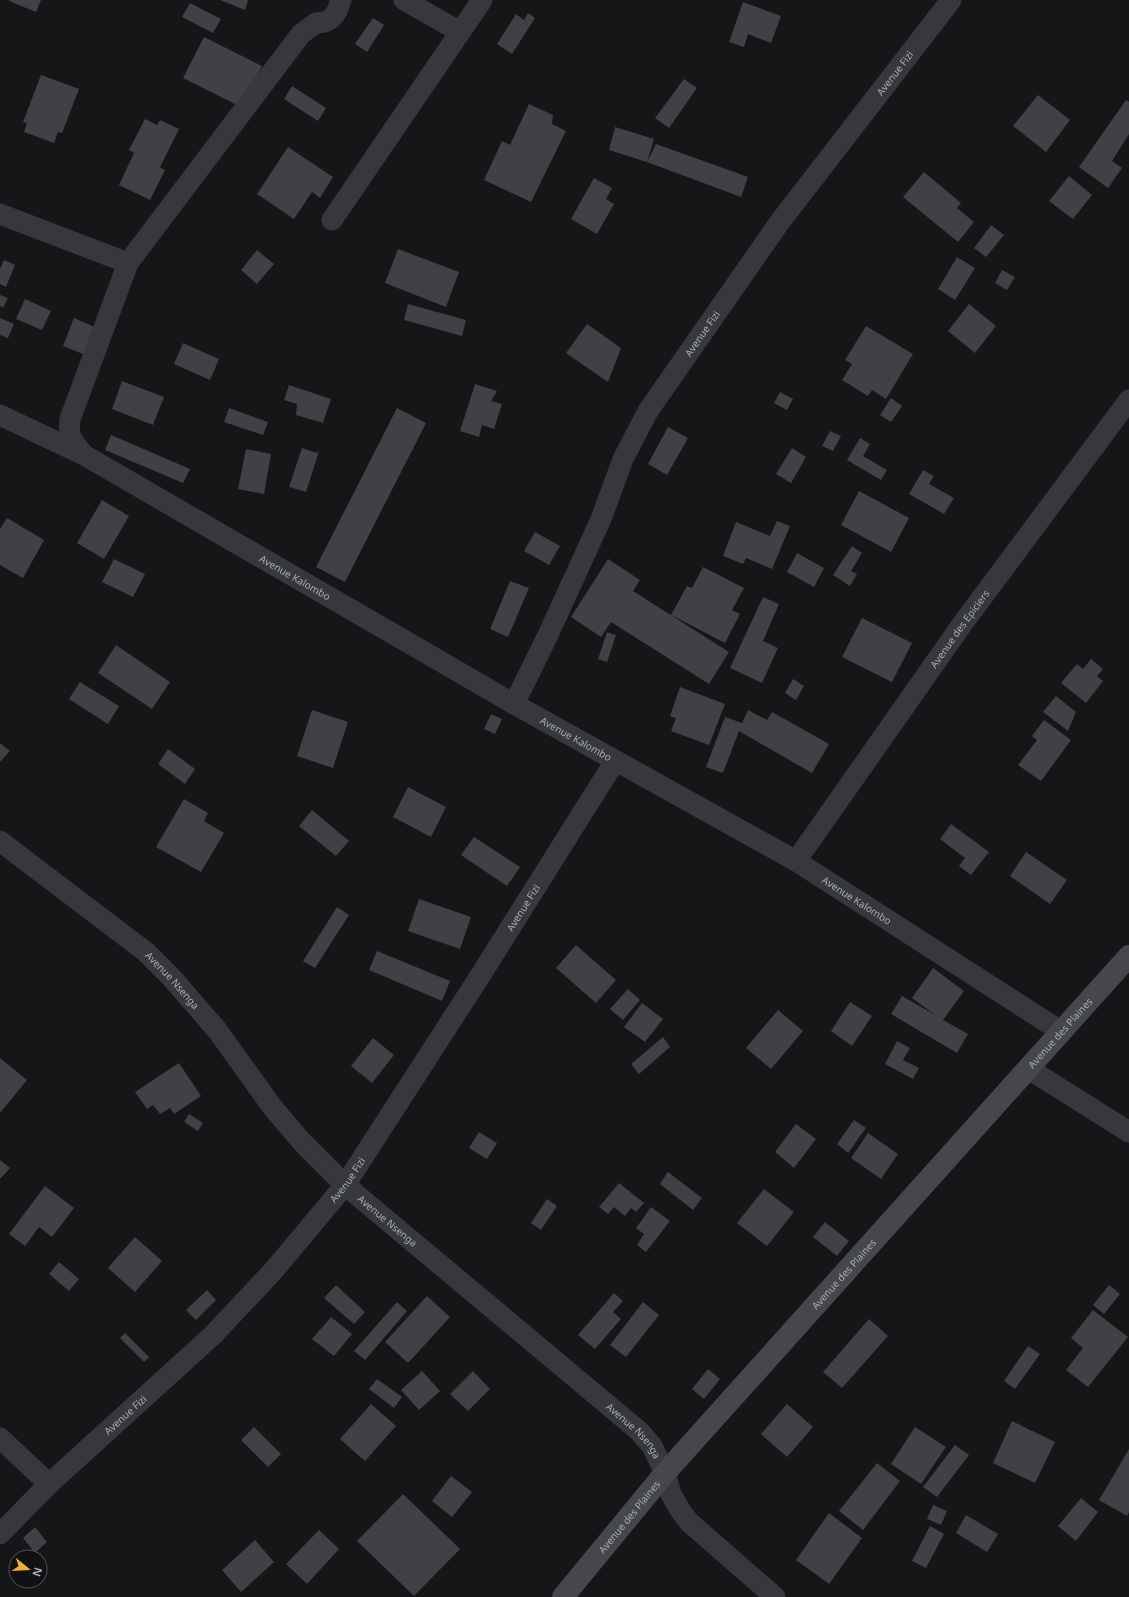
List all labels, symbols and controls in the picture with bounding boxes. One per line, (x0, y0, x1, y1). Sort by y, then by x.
street label: Avenue Fizi (873, 48, 916, 98)
street label: Avenue Fizi (681, 308, 723, 359)
street label: Avenue Kalombo (257, 551, 333, 603)
street label: Avenue des Epiciers (927, 587, 993, 671)
street label: Avenue Kalombo (538, 713, 614, 764)
street label: Avenue Kalombo (819, 873, 894, 928)
street label: Avenue Fizi (503, 882, 543, 934)
street label: Avenue Nsenga (142, 948, 203, 1012)
street label: Avenue des Plaines (1025, 994, 1096, 1071)
street label: Avenue Fizi (326, 1154, 368, 1206)
street label: Avenue Nsenga (355, 1192, 420, 1250)
street label: Avenue des Plaines (808, 1235, 879, 1312)
street label: Avenue Fizi (101, 1392, 149, 1438)
street label: Avenue Nsenga (603, 1400, 664, 1461)
street label: Avenue des Plaines (595, 1477, 663, 1556)
north arrow (8, 1549, 48, 1589)
text: N (29, 1566, 47, 1579)

